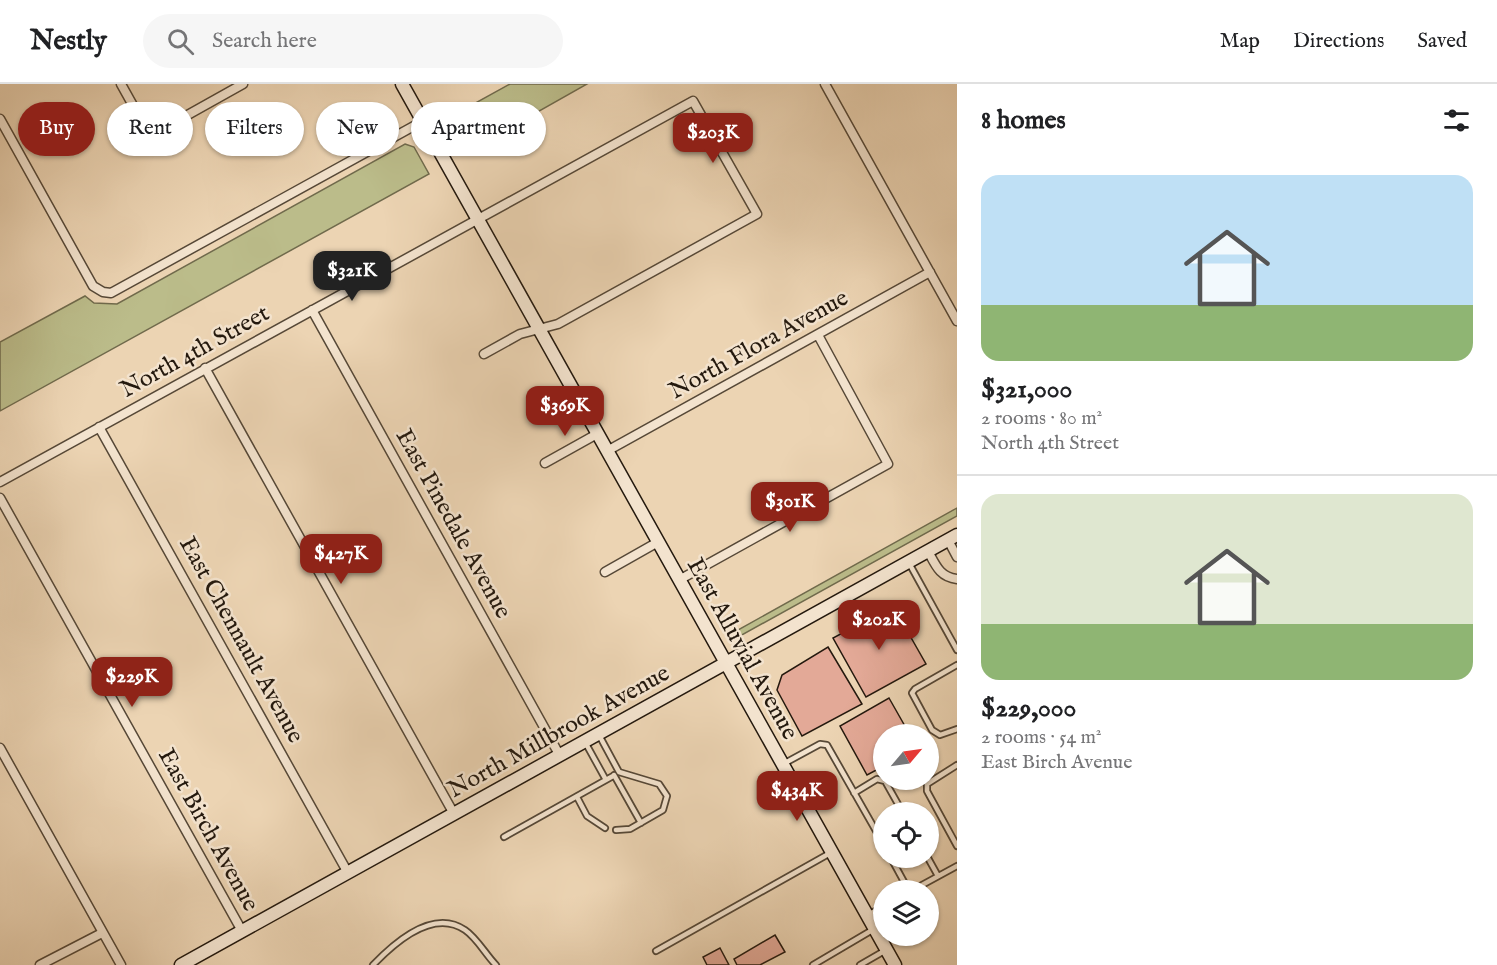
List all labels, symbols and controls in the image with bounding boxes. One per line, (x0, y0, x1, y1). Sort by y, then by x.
search box (143, 14, 563, 68)
text: Nestly (30, 24, 107, 59)
icon: search (164, 25, 197, 58)
text: Search here (212, 27, 317, 55)
text: Map (1220, 28, 1260, 55)
text: Directions (1293, 28, 1384, 55)
text: Saved (1417, 28, 1467, 55)
chip: Buy (18, 102, 95, 156)
chip: Rent (107, 102, 193, 156)
chip: Filters (205, 102, 304, 156)
chip: New (316, 102, 399, 156)
chip: Apartment (411, 102, 546, 156)
text: 8 homes (981, 104, 1066, 137)
icon: filters (1440, 104, 1473, 137)
pin: $203K (671, 113, 755, 164)
text: $203K (687, 120, 739, 145)
icon: home (1173, 214, 1281, 322)
pin: $321K (310, 251, 394, 302)
text: $321K (327, 258, 377, 283)
street label: North Flora Avenue (664, 283, 854, 407)
street label: North 4th Street (115, 298, 275, 406)
text: $321,000 (981, 373, 1072, 406)
pin: $369K (523, 386, 607, 437)
text: $369K (540, 393, 590, 418)
text: 2 rooms · 80 m² (981, 406, 1102, 431)
street label: East Pinedale Avenue (388, 424, 518, 624)
text: North 4th Street (981, 431, 1119, 456)
pin: $301K (748, 482, 832, 533)
text: $301K (765, 489, 815, 514)
street label: East Chennault Avenue (171, 531, 311, 749)
icon: home (1173, 533, 1281, 641)
pin: $427K (299, 534, 383, 585)
text: $427K (314, 541, 368, 566)
street label: East Alluvial Avenue (679, 553, 805, 745)
pin: $202K (837, 600, 921, 651)
text: $202K (852, 607, 906, 632)
pin: $229K (90, 657, 174, 708)
street label: North Millbrook Avenue (443, 658, 675, 806)
text: $229K (105, 664, 159, 689)
text: $229,000 (981, 692, 1076, 725)
north arrow (873, 724, 939, 790)
map controls (873, 724, 939, 946)
text: 2 rooms · 54 m² (981, 725, 1102, 750)
street label: East Birch Avenue (150, 743, 266, 917)
text: East Birch Avenue (981, 750, 1132, 775)
pin: $434K (755, 771, 839, 822)
text: $434K (771, 778, 823, 803)
button: locate (873, 802, 939, 868)
button: layers (873, 880, 939, 946)

